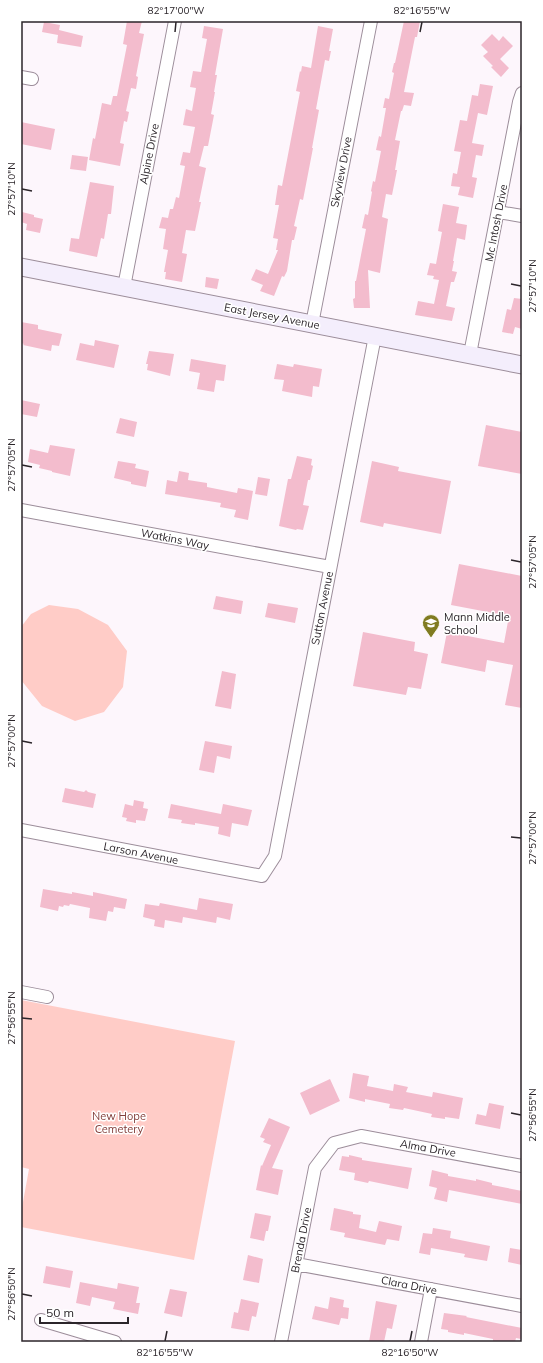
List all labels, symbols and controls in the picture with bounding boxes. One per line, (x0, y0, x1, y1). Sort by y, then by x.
text: 82°17'00"W (148, 4, 204, 17)
text: 82°16'55"W (394, 4, 450, 17)
street label: Alpine Drive (136, 122, 162, 186)
street label: Skyview Drive (327, 135, 355, 209)
text: 27°57'10"N (5, 162, 18, 216)
street label: Mc Intosh Drive (482, 183, 510, 263)
text: 27°57'10"N (526, 259, 539, 313)
street label: East Jersey Avenue (223, 300, 321, 332)
text: 27°57'05"N (5, 438, 18, 492)
street label: Watkins Way (140, 526, 210, 552)
text: 27°57'05"N (526, 535, 539, 589)
street label: Sutton Avenue (308, 570, 336, 646)
place label: Mann Middle School (444, 610, 510, 637)
school or university icon: Mann Middle School (421, 613, 441, 638)
text: 27°57'00"N (5, 714, 18, 768)
text: 27°57'00"N (526, 811, 539, 865)
street label: Larson Avenue (102, 839, 180, 867)
text: 27°56'55"N (5, 991, 18, 1045)
text: 27°56'55"N (526, 1088, 539, 1142)
park label: New Hope Cemetery (92, 1109, 146, 1136)
street label: Alma Drive (399, 1136, 457, 1160)
street label: Brenda Drive (288, 1206, 314, 1274)
text: 27°56'50"N (5, 1267, 18, 1321)
street label: Clara Drive (380, 1273, 438, 1297)
scale bar (40, 1299, 128, 1325)
text: 50 m (46, 1305, 74, 1320)
text: 82°16'55"W (137, 1346, 193, 1359)
text: 82°16'50"W (382, 1346, 438, 1359)

